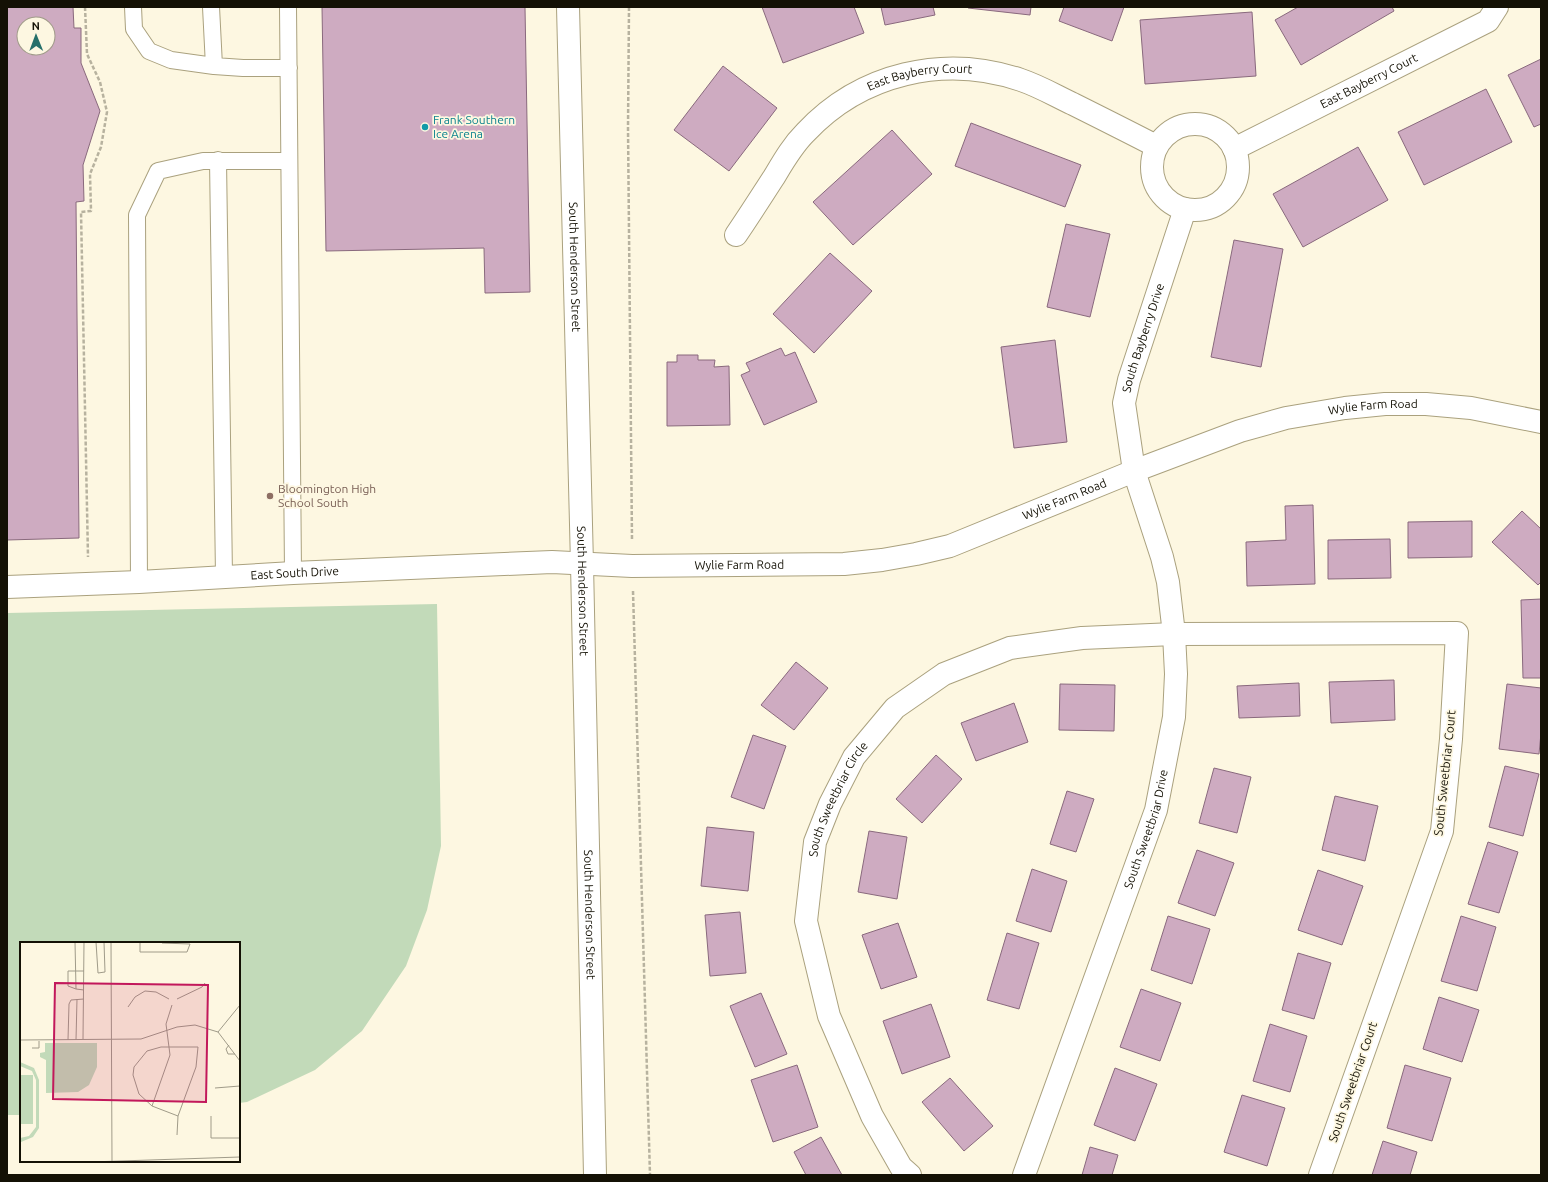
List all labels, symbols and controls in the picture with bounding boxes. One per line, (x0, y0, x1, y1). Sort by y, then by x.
north arrow (16, 16, 56, 56)
text: N (32, 20, 40, 32)
street label: East Bayberry Court (1318, 51, 1420, 111)
street label: East Bayberry Court (865, 62, 973, 93)
place label: Frank Southern Ice Arena (433, 113, 515, 140)
marker: Frank Southern Ice Arena (420, 122, 430, 132)
street label: South Henderson Street (567, 202, 583, 332)
street label: South Bayberry Drive (1119, 282, 1166, 394)
street label: Wylie Farm Road (1327, 397, 1418, 417)
street label: Wylie Farm Road (1020, 476, 1108, 522)
place label: Bloomington High School South (278, 482, 376, 509)
marker: Bloomington High School South (265, 491, 275, 501)
street label: South Henderson Street (575, 526, 591, 656)
street label: Wylie Farm Road (694, 558, 784, 571)
street label: East South Drive (250, 564, 339, 581)
street label: South Sweetbriar Court (1431, 709, 1458, 837)
street label: South Sweetbriar Circle (806, 739, 870, 858)
street label: South Sweetbriar Drive (1121, 768, 1170, 890)
street label: South Henderson Street (582, 850, 598, 980)
inset map (20, 942, 240, 1162)
street label: South Sweetbriar Court (1326, 1020, 1379, 1144)

